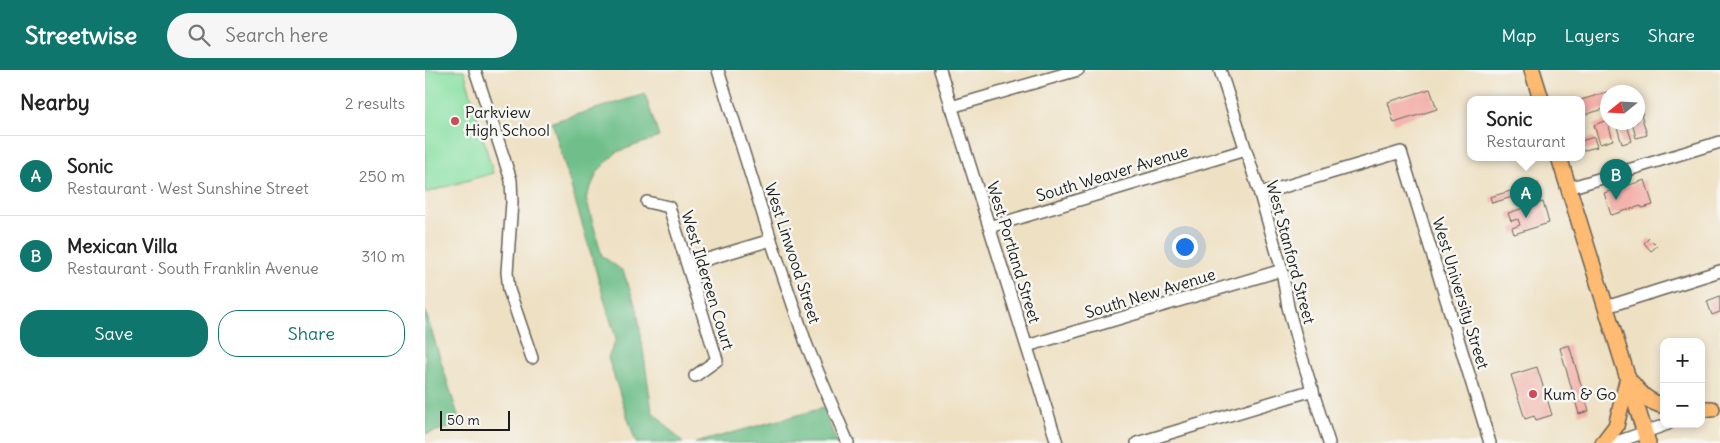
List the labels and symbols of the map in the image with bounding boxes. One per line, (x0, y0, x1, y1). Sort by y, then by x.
north arrow (1600, 85, 1645, 130)
place label: Parkview High School (465, 102, 550, 140)
marker: Parkview High School (449, 115, 461, 127)
street label: South Weaver Avenue (1034, 140, 1190, 206)
pin: B (1600, 159, 1632, 200)
pin: A (1510, 177, 1542, 218)
street label: West Stanford Street (1262, 178, 1320, 327)
street label: West Portland Street (983, 179, 1045, 326)
street label: West Linwood Street (761, 180, 825, 327)
street label: West Ildereen Court (677, 208, 739, 353)
street label: West University Street (1428, 215, 1494, 372)
your location (1172, 234, 1198, 260)
street label: South New Avenue (1082, 264, 1218, 322)
place label: Kum & Go (1543, 384, 1617, 404)
marker: Kum & Go (1527, 388, 1539, 400)
scale bar (440, 408, 510, 431)

